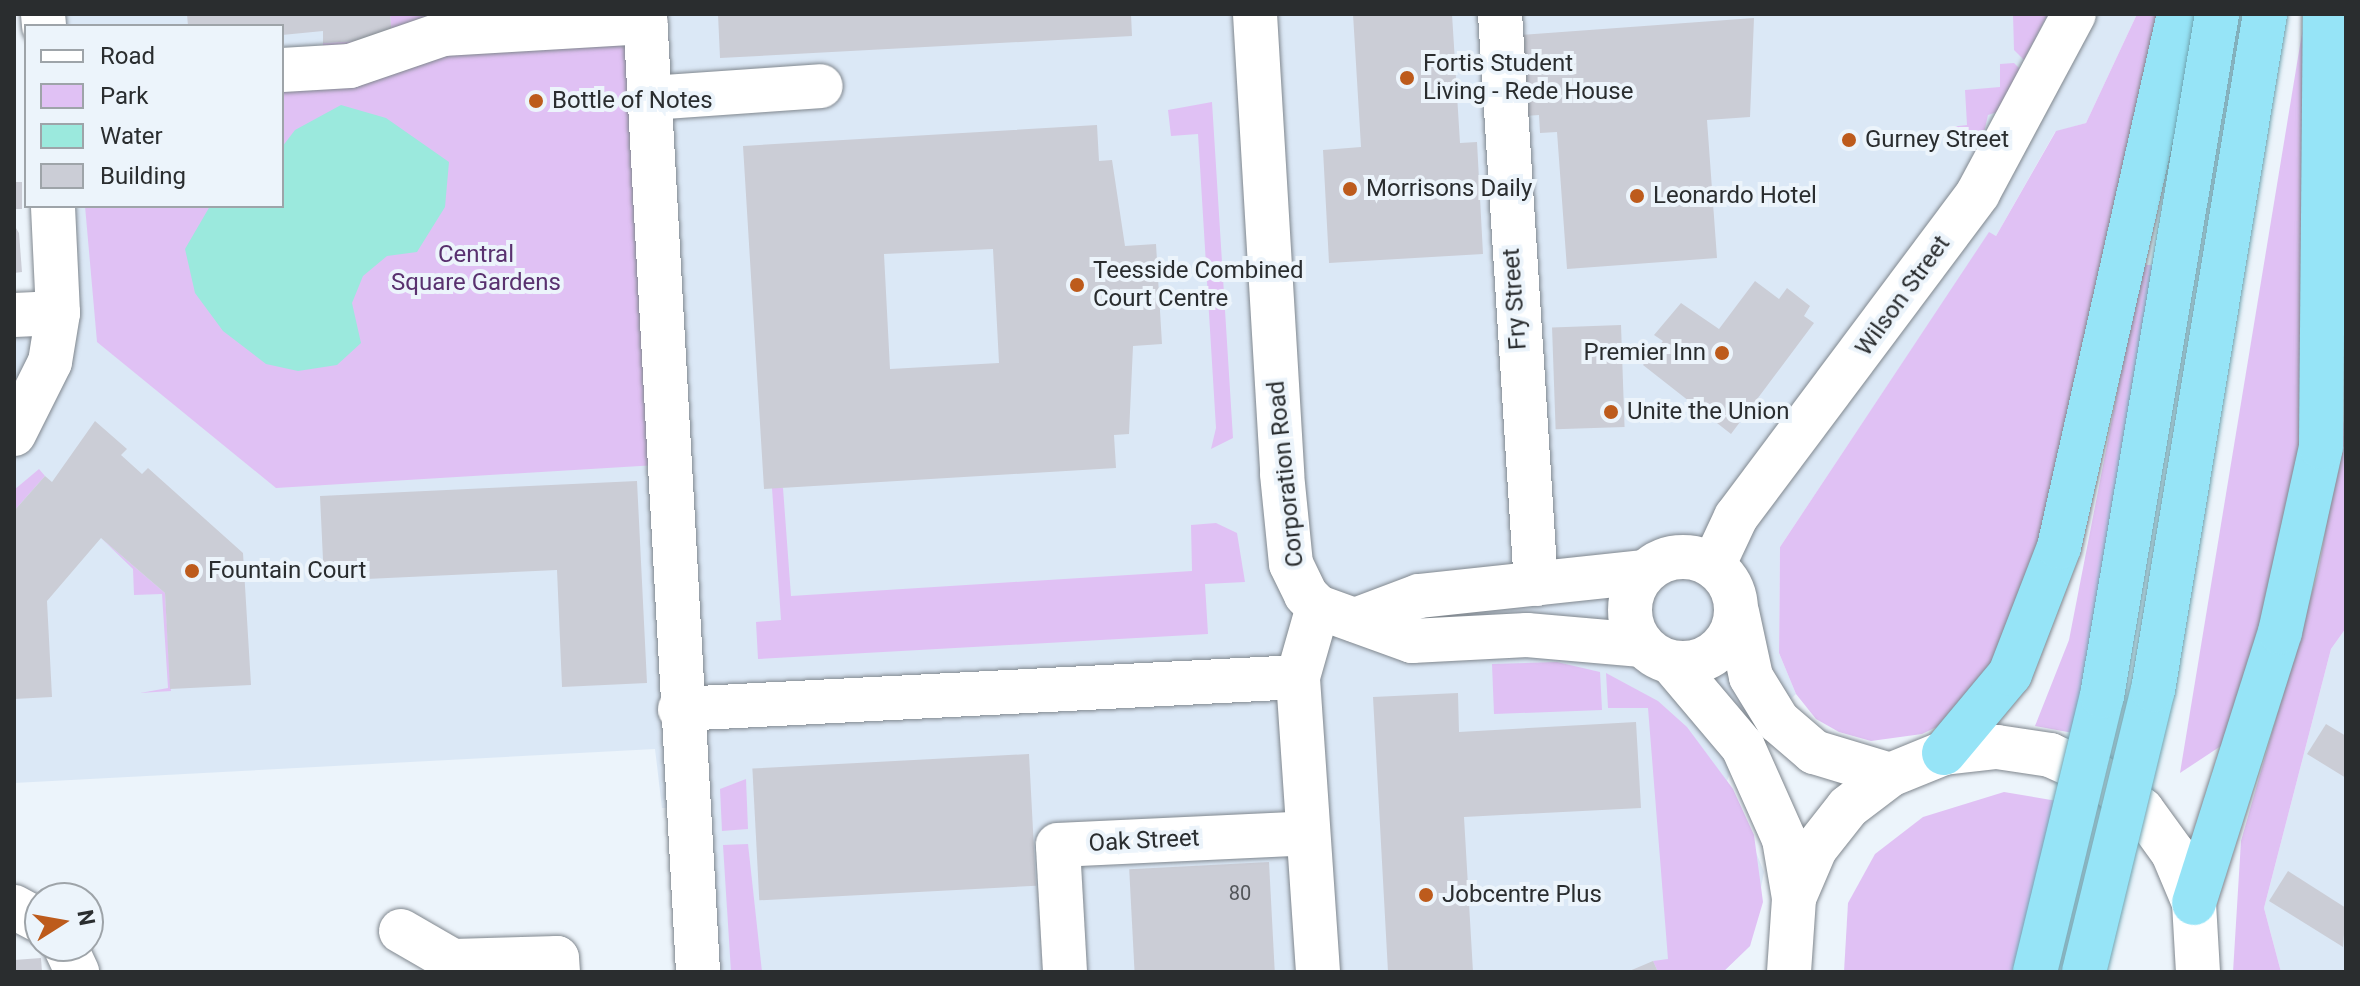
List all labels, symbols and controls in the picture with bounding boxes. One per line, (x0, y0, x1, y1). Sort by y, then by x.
legend (24, 24, 284, 208)
text: Road (100, 42, 155, 70)
place label: Fortis Student Living - Rede House (1423, 50, 1633, 106)
marker: Fortis Student Living - Rede House (1398, 69, 1416, 87)
text: Park (100, 82, 148, 110)
place label: Bottle of Notes (552, 87, 713, 115)
marker: Bottle of Notes (527, 92, 545, 110)
text: Water (100, 122, 163, 150)
place label: Gurney Street (1865, 126, 2009, 154)
marker: Gurney Street (1840, 131, 1858, 149)
text: Building (100, 162, 186, 190)
place label: Morrisons Daily (1366, 175, 1532, 203)
marker: Morrisons Daily (1341, 180, 1359, 198)
place label: Leonardo Hotel (1653, 182, 1817, 210)
marker: Leonardo Hotel (1628, 187, 1646, 205)
street label: Wilson Street (1850, 230, 1956, 362)
park label: Central Square Gardens (391, 241, 561, 297)
street label: Fry Street (1497, 247, 1533, 351)
place label: Teesside Combined Court Centre (1093, 257, 1304, 313)
marker: Teesside Combined Court Centre (1068, 276, 1086, 294)
place label: Premier Inn (1583, 339, 1706, 367)
marker: Premier Inn (1713, 344, 1731, 362)
street label: Corporation Road (1262, 380, 1310, 568)
place label: Unite the Union (1627, 398, 1790, 426)
marker: Unite the Union (1602, 403, 1620, 421)
place label: Fountain Court (208, 557, 366, 585)
marker: Fountain Court (183, 562, 201, 580)
street label: Oak Street (1088, 824, 1200, 858)
house number: 80 (1229, 881, 1251, 905)
place label: Jobcentre Plus (1442, 881, 1602, 909)
north arrow (24, 882, 104, 962)
marker: Jobcentre Plus (1417, 886, 1435, 904)
text: N (72, 908, 100, 928)

